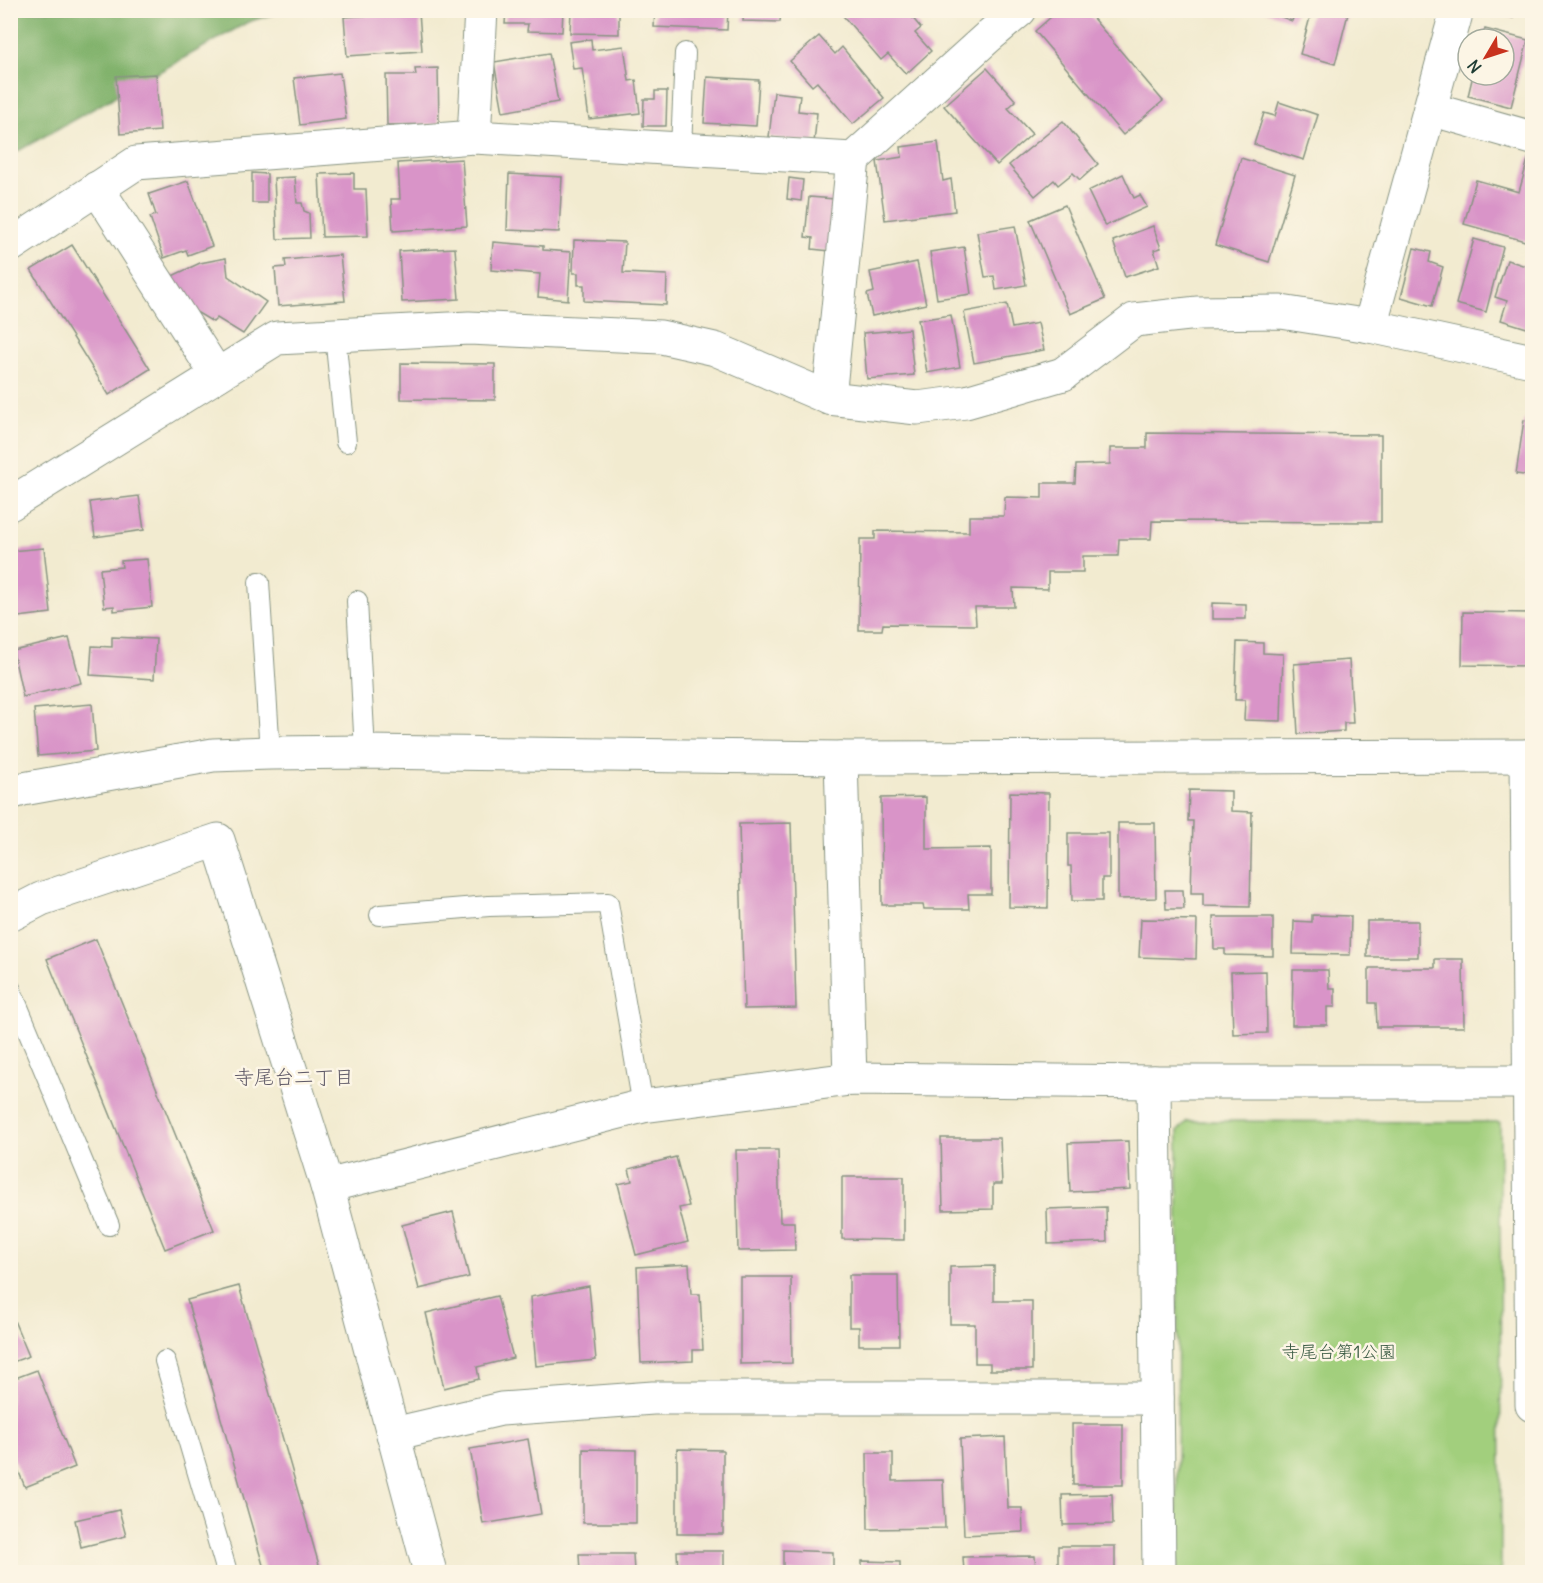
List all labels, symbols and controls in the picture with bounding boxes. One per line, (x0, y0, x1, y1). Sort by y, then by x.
north arrow (1456, 27, 1516, 87)
text: N (1463, 56, 1486, 77)
district label: 寺尾台二丁目 (234, 1064, 354, 1089)
park label: 寺尾台第1公園 (1281, 1340, 1397, 1363)

